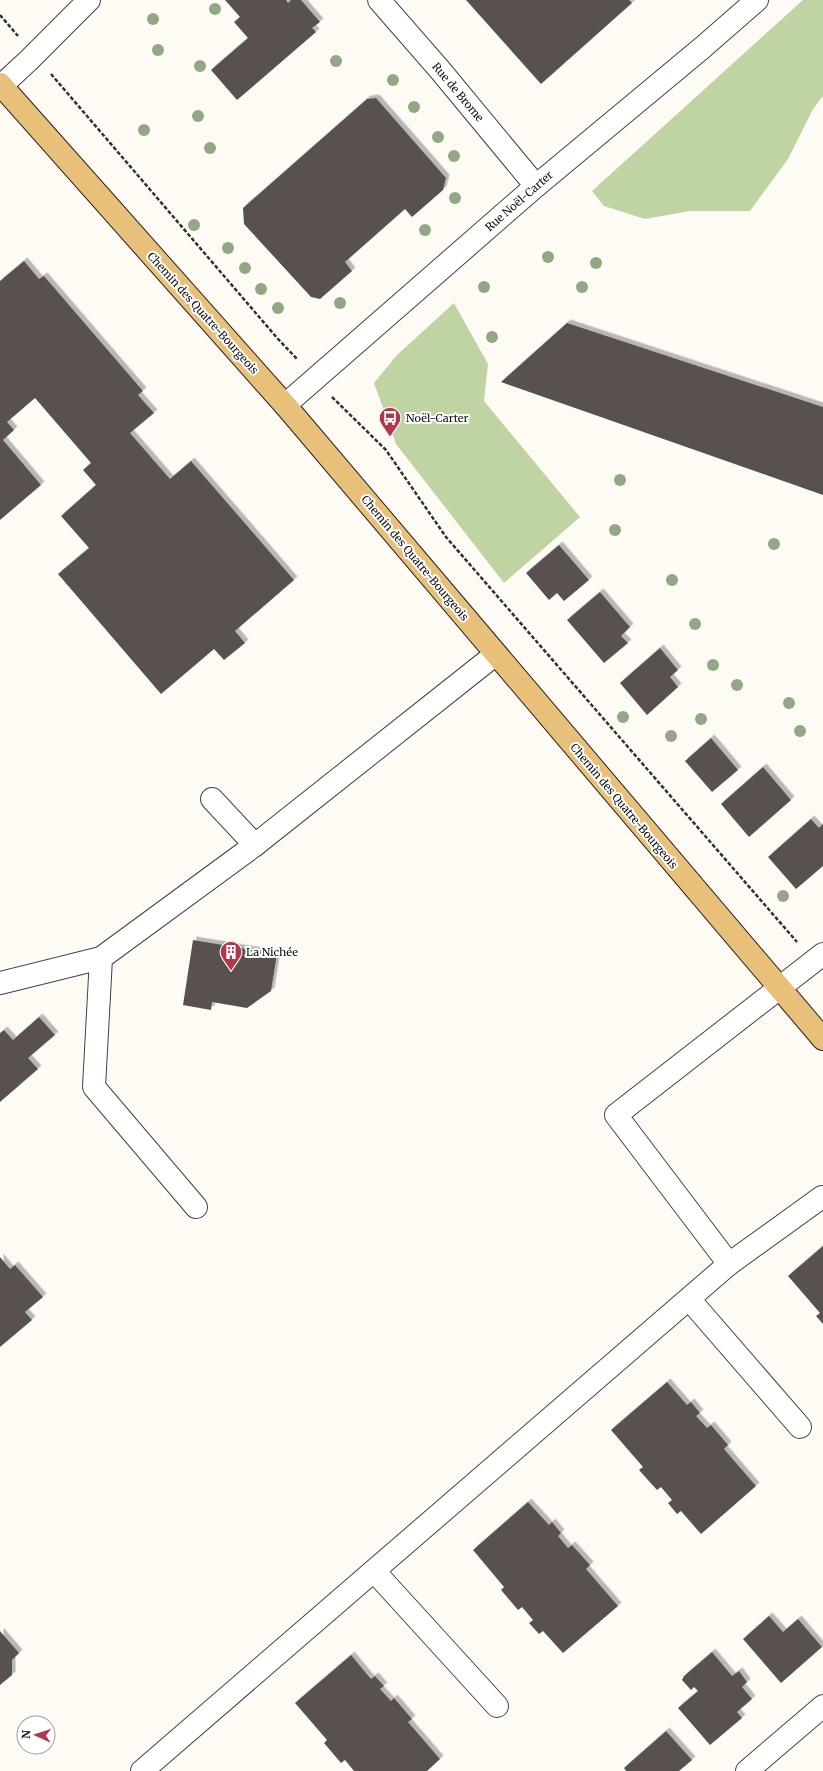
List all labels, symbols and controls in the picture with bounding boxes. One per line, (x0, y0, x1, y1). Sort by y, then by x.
street label: Rue de Brome (429, 60, 487, 125)
street label: Rue Noël-Carter (482, 168, 556, 234)
street label: Chemin des Quatre-Bourgeois (145, 249, 261, 377)
bus stop icon: Noël-Carter (377, 405, 403, 438)
place label: Noël-Carter (406, 411, 469, 425)
street label: Chemin des Quatre-Bourgeois (358, 493, 472, 623)
street label: Chemin des Quatre-Bourgeois (567, 741, 681, 871)
building icon: La Nichée (218, 939, 244, 972)
place label: La Nichée (246, 945, 298, 959)
north arrow (16, 1715, 56, 1755)
text: N (19, 1729, 33, 1739)

